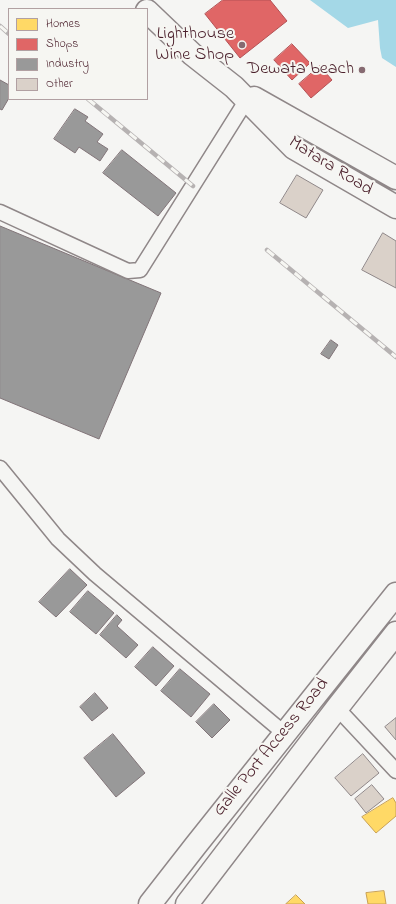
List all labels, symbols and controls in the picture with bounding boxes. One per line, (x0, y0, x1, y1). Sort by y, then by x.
legend (8, 8, 148, 100)
text: Homes (46, 15, 80, 33)
place label: Lighthouse Wine Shop (155, 24, 234, 66)
text: Shops (46, 35, 78, 53)
marker: Lighthouse Wine Shop (237, 40, 247, 50)
text: Industry (46, 55, 89, 73)
place label: Dewata beach (247, 59, 354, 81)
marker: Dewata beach (357, 65, 367, 75)
text: Other (46, 75, 73, 93)
street label: Matara Road (284, 133, 376, 201)
street label: Galle Port Access Road (210, 675, 334, 821)

